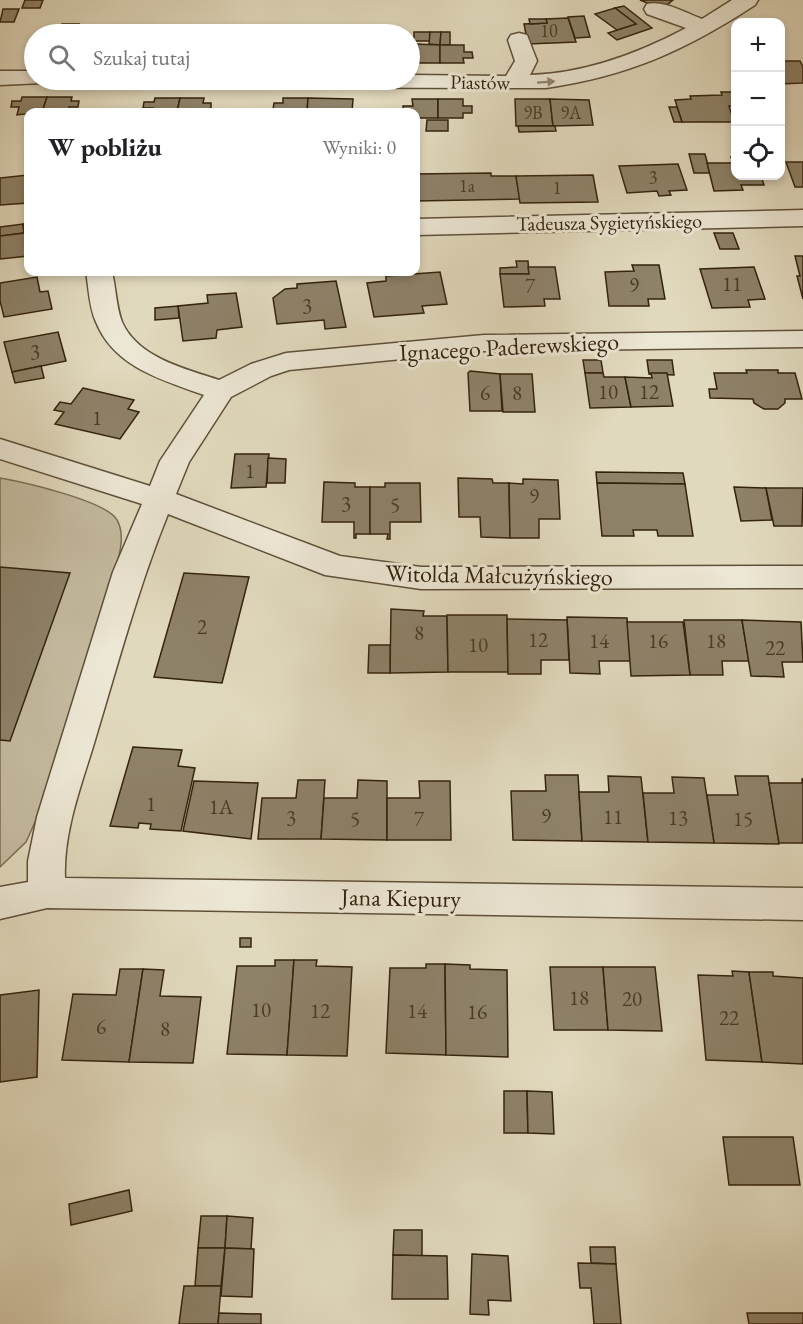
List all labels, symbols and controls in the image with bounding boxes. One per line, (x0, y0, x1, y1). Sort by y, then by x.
map controls (731, 18, 785, 180)
button: + (731, 18, 785, 72)
house number: 10 (540, 19, 558, 42)
search box (24, 24, 420, 90)
icon: search (45, 41, 78, 74)
text: Szukaj tutaj (93, 43, 190, 72)
street label: Piastów (450, 68, 510, 96)
button: − (731, 72, 785, 126)
one-way arrow (537, 77, 556, 86)
house number: 9B (523, 101, 543, 124)
house number: 9A (560, 101, 582, 124)
button: locate (731, 126, 785, 180)
text: W pobliżu (48, 130, 162, 164)
text: Wyniki: 0 (323, 134, 396, 160)
house number: 3 (649, 166, 657, 189)
house number: 1a (459, 174, 476, 197)
house number: 1 (553, 176, 561, 199)
street label: Tadeusza Sygietyńskiego (516, 207, 702, 237)
house number: 11 (722, 270, 742, 297)
house number: 9 (629, 271, 639, 298)
house number: 7 (525, 272, 536, 299)
house number: 3 (302, 292, 312, 319)
street label: Ignacego Paderewskiego (398, 325, 620, 368)
house number: 3 (30, 338, 40, 365)
house number: 10 (598, 378, 618, 405)
house number: 12 (639, 378, 659, 405)
house number: 6 (480, 379, 490, 406)
house number: 8 (512, 379, 522, 406)
house number: 1 (92, 404, 102, 431)
house number: 1 (245, 457, 255, 484)
house number: 9 (529, 482, 539, 509)
house number: 3 (341, 490, 351, 517)
house number: 5 (390, 491, 400, 518)
street label: Witolda Małcużyńskiego (385, 557, 613, 592)
house number: 2 (197, 613, 207, 640)
house number: 8 (414, 619, 424, 646)
house number: 12 (528, 626, 548, 653)
house number: 14 (589, 627, 610, 654)
house number: 16 (648, 627, 668, 654)
house number: 18 (706, 627, 726, 654)
house number: 10 (468, 631, 488, 658)
house number: 22 (765, 634, 785, 661)
house number: 1 (146, 790, 156, 817)
house number: 1A (209, 793, 234, 820)
house number: 9 (541, 802, 551, 829)
house number: 11 (603, 803, 623, 830)
house number: 3 (286, 804, 296, 831)
house number: 13 (668, 804, 688, 831)
house number: 5 (350, 805, 360, 832)
house number: 7 (414, 805, 425, 832)
house number: 15 (733, 805, 753, 832)
street label: Jana Kiepury (339, 881, 462, 914)
house number: 18 (569, 984, 589, 1011)
house number: 20 (622, 985, 642, 1012)
house number: 10 (251, 996, 271, 1023)
house number: 12 (310, 997, 330, 1024)
house number: 14 (407, 997, 428, 1024)
house number: 16 (467, 998, 487, 1025)
house number: 22 (719, 1004, 739, 1031)
house number: 6 (96, 1013, 106, 1040)
house number: 8 (160, 1015, 170, 1042)

